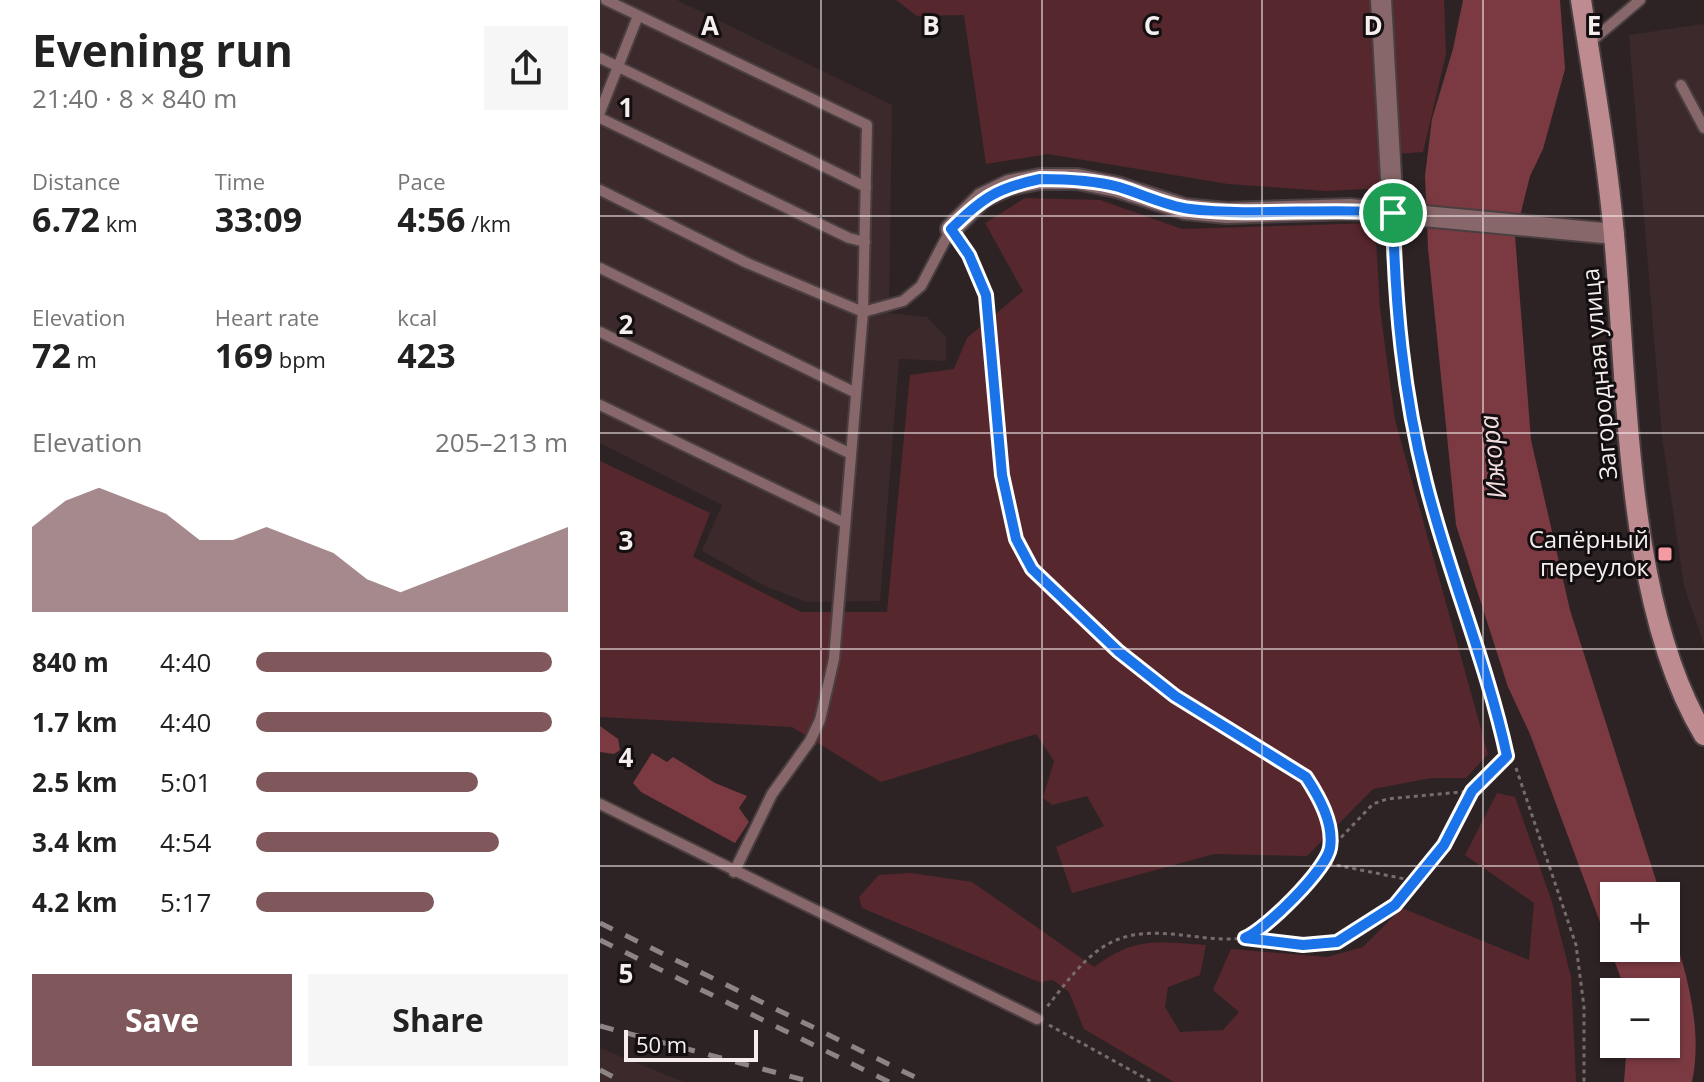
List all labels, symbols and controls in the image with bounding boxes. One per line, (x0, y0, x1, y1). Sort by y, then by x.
text: A (701, 7, 719, 43)
text: B (922, 7, 940, 43)
text: C (1144, 7, 1160, 43)
text: D (1363, 7, 1383, 43)
text: E (1587, 7, 1601, 43)
text: Evening run (32, 20, 293, 80)
button: share (484, 26, 568, 110)
text: 21:40 · 8 × 840 m (32, 80, 237, 116)
text: 1 (619, 89, 633, 125)
text: Distance (32, 166, 120, 196)
text: Time (215, 166, 265, 196)
text: Pace (397, 166, 446, 196)
pin (1359, 179, 1427, 247)
icon: arrive (1371, 191, 1415, 235)
text: 6.72 (32, 196, 100, 242)
text: 33:09 (215, 196, 302, 242)
text: 4:56 (397, 196, 465, 242)
text: km (100, 208, 138, 238)
text: /km (465, 208, 511, 238)
street label: Загородная улица (1573, 267, 1624, 481)
text: Elevation (32, 302, 125, 332)
text: Heart rate (215, 302, 319, 332)
text: kcal (397, 302, 437, 332)
text: 2 (619, 306, 634, 342)
text: 72 (32, 332, 71, 378)
text: 169 (215, 332, 273, 378)
text: 423 (397, 332, 456, 378)
text: m (71, 344, 97, 374)
text: bpm (273, 344, 326, 374)
water label: Ижора (1470, 413, 1514, 501)
text: Elevation (32, 424, 142, 460)
text: 205–213 m (435, 424, 568, 460)
text: 3 (619, 522, 633, 558)
place label: Сапёрный переулок (1529, 522, 1650, 583)
marker: Сапёрный переулок (1656, 545, 1674, 563)
text: 840 m (32, 644, 109, 680)
text: 4:40 (160, 644, 211, 680)
text: 1.7 km (32, 704, 118, 740)
text: 4:40 (160, 704, 211, 740)
text: 4 (619, 739, 634, 775)
text: 2.5 km (32, 764, 118, 800)
text: 5:01 (160, 764, 211, 800)
text: 3.4 km (32, 824, 118, 860)
text: 4:54 (160, 824, 211, 860)
map controls (1600, 882, 1680, 1058)
button: + (1600, 882, 1680, 962)
text: 4.2 km (32, 884, 118, 920)
text: 5:17 (160, 884, 211, 920)
text: 5 (619, 955, 633, 991)
button: Save (32, 974, 292, 1066)
button: Share (308, 974, 568, 1066)
button: − (1600, 978, 1680, 1058)
scale bar (624, 1026, 758, 1062)
text: 50 m (636, 1029, 687, 1059)

